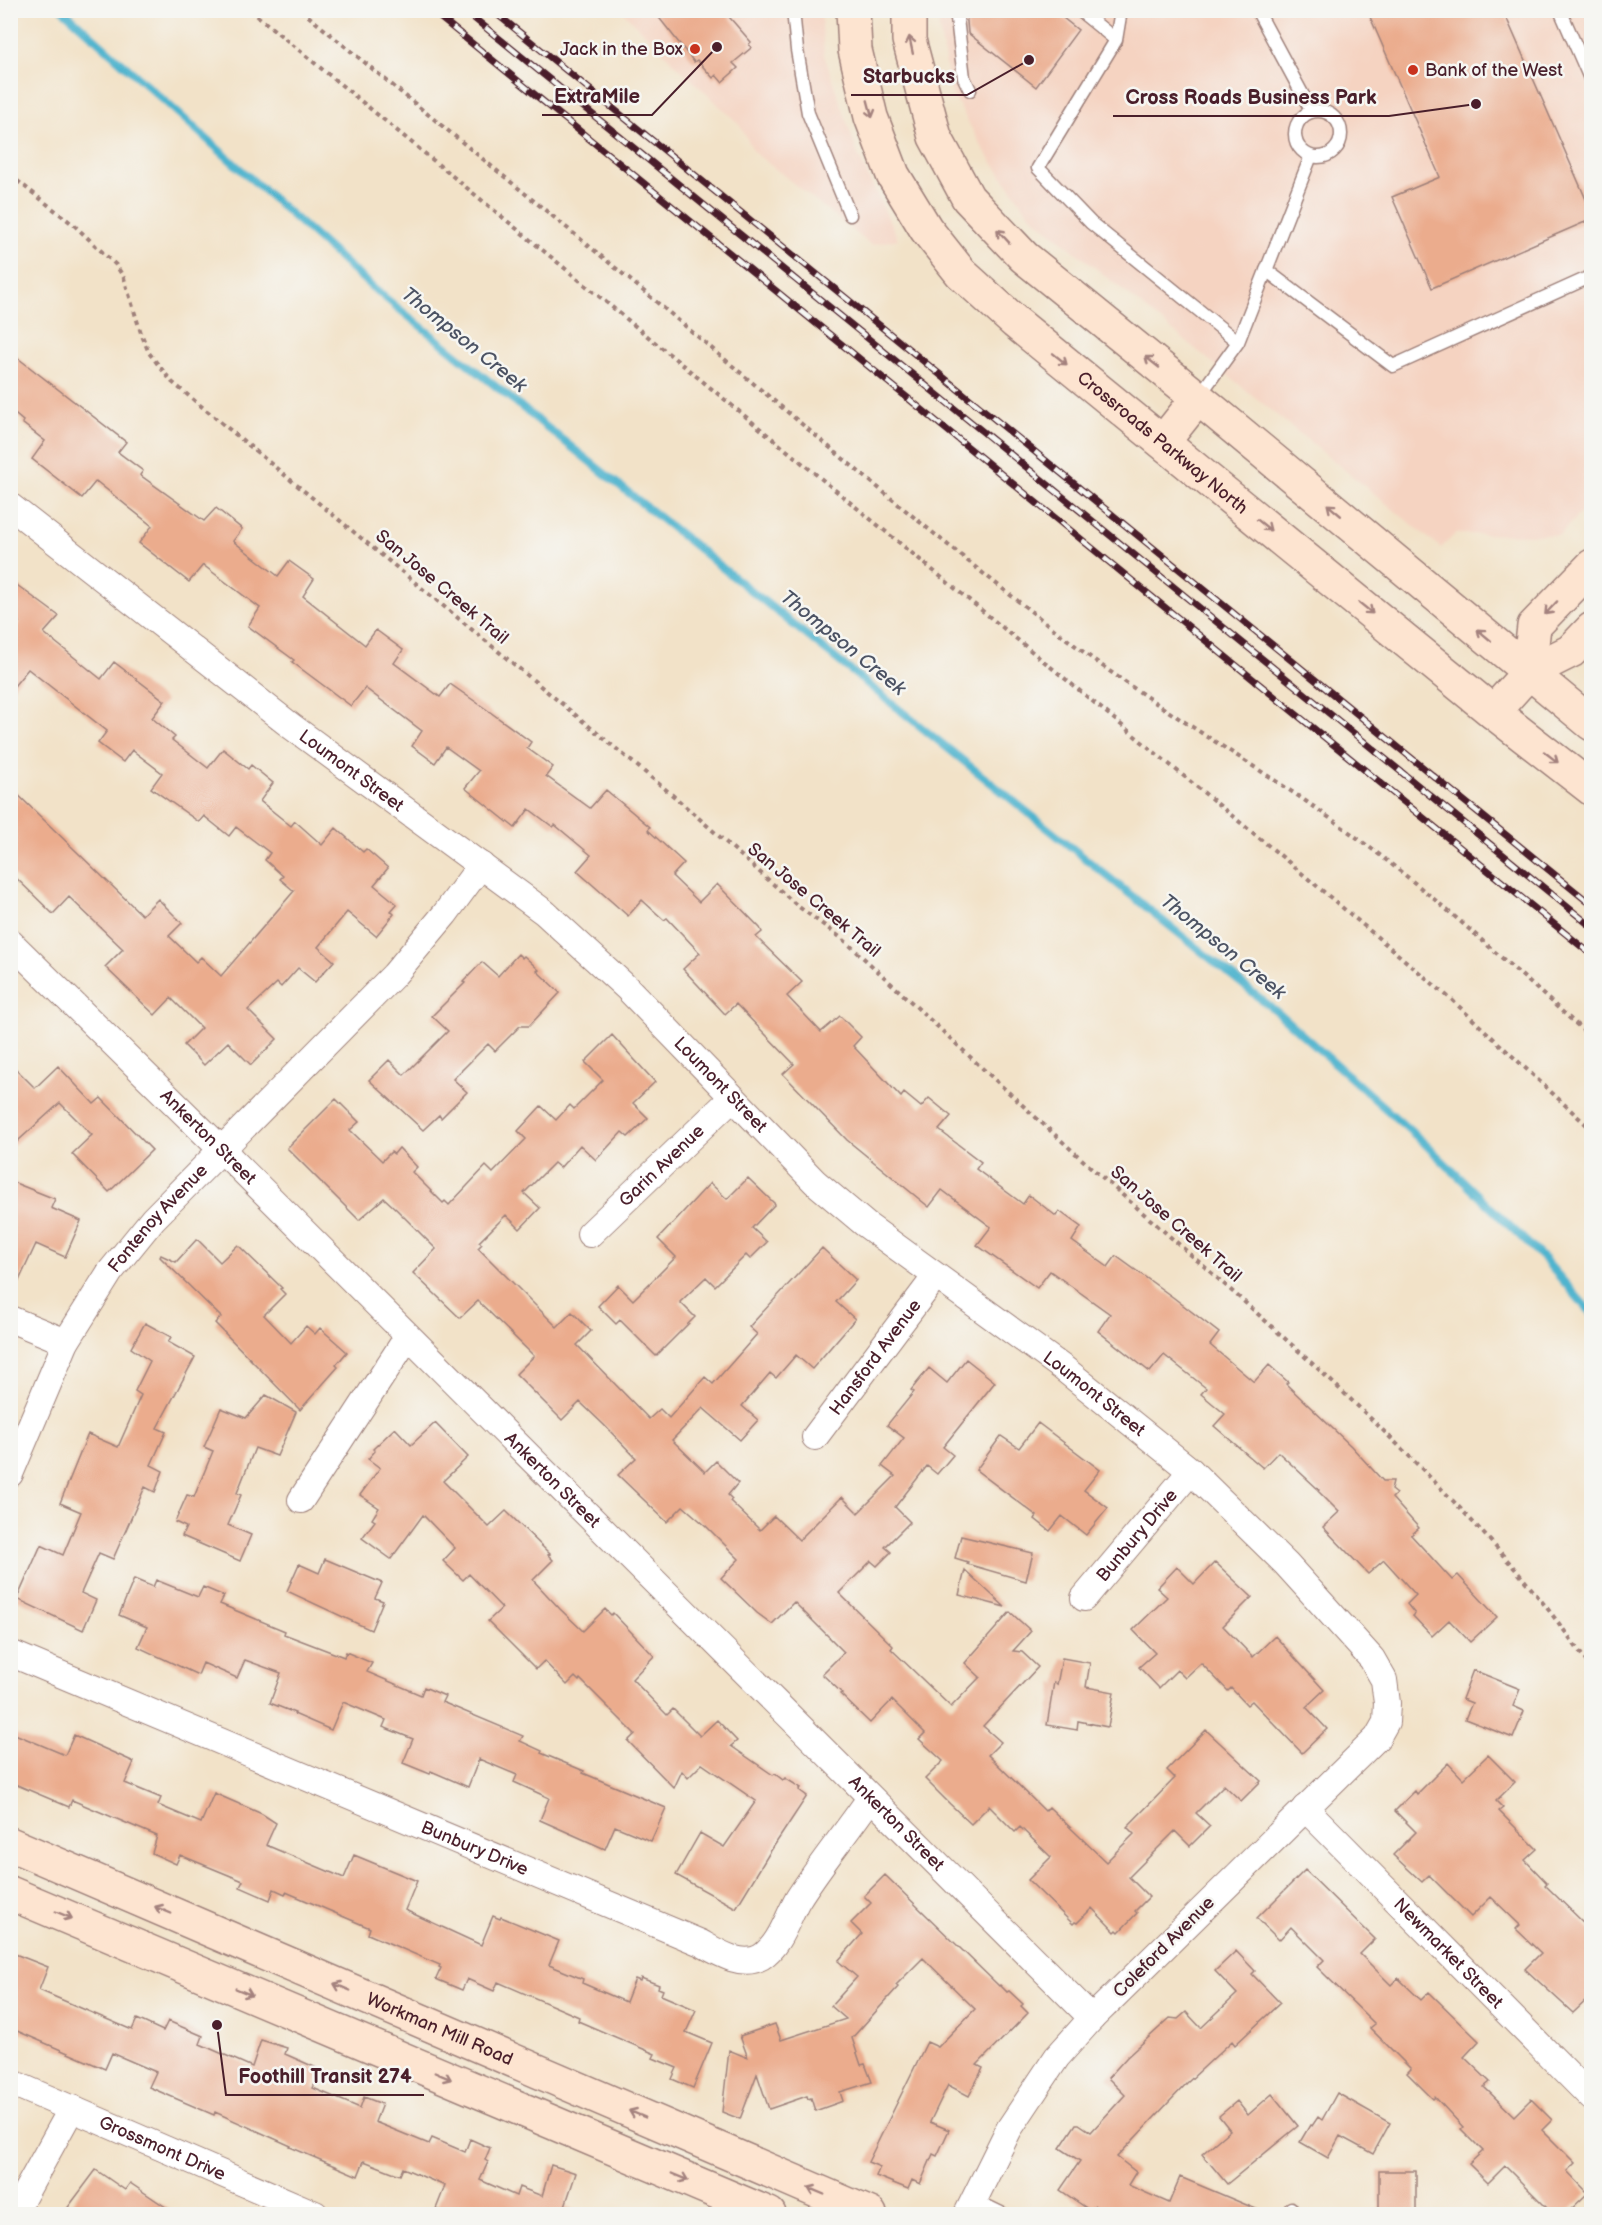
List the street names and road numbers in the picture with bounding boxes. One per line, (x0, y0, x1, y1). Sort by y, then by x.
street label: Crossroads Parkway North (1073, 367, 1252, 518)
street label: San Jose Creek Trail (371, 525, 513, 649)
street label: Loumont Street (295, 725, 408, 816)
street label: San Jose Creek Trail (743, 838, 885, 962)
street label: Loumont Street (670, 1033, 772, 1137)
street label: Ankerton Street (156, 1085, 261, 1189)
street label: Garin Avenue (615, 1120, 709, 1211)
street label: Fontenoy Avenue (103, 1159, 212, 1277)
street label: San Jose Creek Trail (1106, 1161, 1246, 1287)
street label: Hansford Avenue (825, 1295, 926, 1419)
street label: Loumont Street (1039, 1347, 1150, 1441)
street label: Ankerton Street (500, 1428, 605, 1532)
street label: Bunbury Drive (1092, 1485, 1182, 1586)
street label: Ankerton Street (844, 1771, 949, 1876)
street label: Bunbury Drive (418, 1816, 532, 1880)
street label: Coleford Avenue (1109, 1892, 1219, 2002)
street label: Newmarket Street (1389, 1894, 1508, 2013)
street label: Workman Mill Road (363, 1988, 516, 2070)
street label: Grossmont Drive (96, 2111, 229, 2185)

